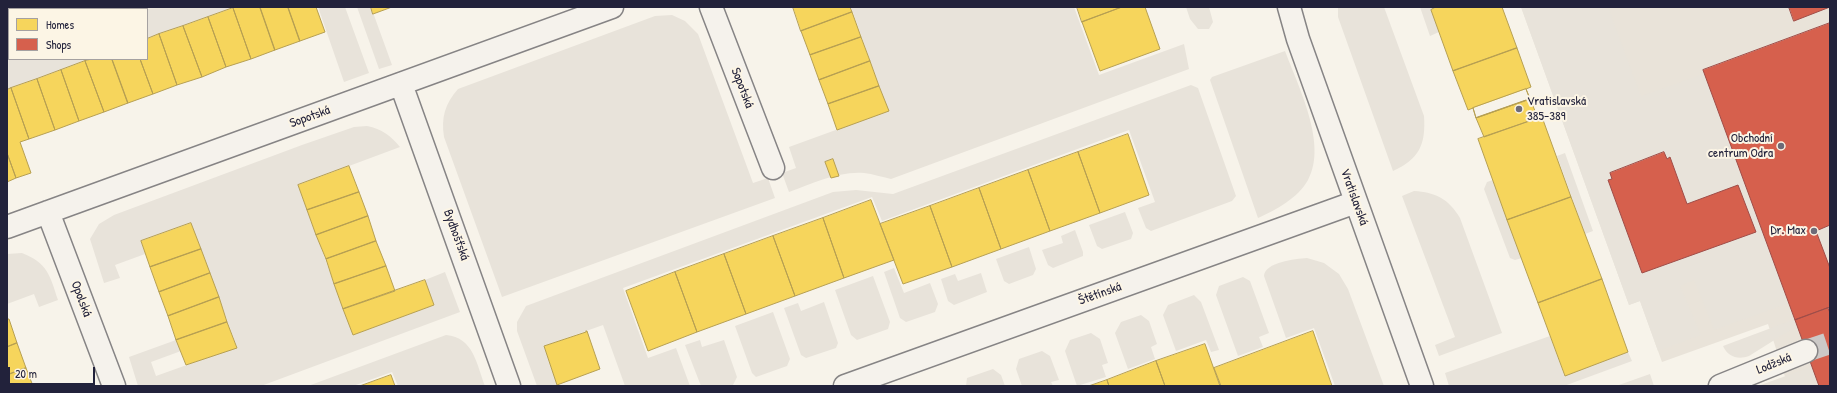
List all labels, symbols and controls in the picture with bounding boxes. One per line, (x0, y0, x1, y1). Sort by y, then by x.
legend (8, 8, 148, 60)
text: Homes (46, 16, 74, 33)
text: Shops (46, 36, 71, 53)
street label: Sopotská (727, 66, 757, 110)
place label: Vratislavská 385-389 (1527, 94, 1586, 125)
street label: Sopotská (288, 102, 332, 132)
marker: Vratislavská 385-389 (1514, 104, 1524, 114)
place label: Obchodní centrum Odra (1708, 131, 1773, 162)
marker: Obchodní centrum Odra (1776, 141, 1786, 151)
street label: Vratislavská (1337, 167, 1371, 227)
street label: Bydhošťská (440, 208, 472, 262)
place label: Dr. Max (1770, 223, 1806, 239)
marker: Dr. Max (1809, 226, 1819, 236)
street label: Opolská (67, 279, 95, 319)
street label: Štětínská (1076, 279, 1124, 309)
street label: Lodžská (1754, 350, 1794, 378)
scale bar (10, 359, 97, 385)
text: 20 m (15, 365, 37, 382)

